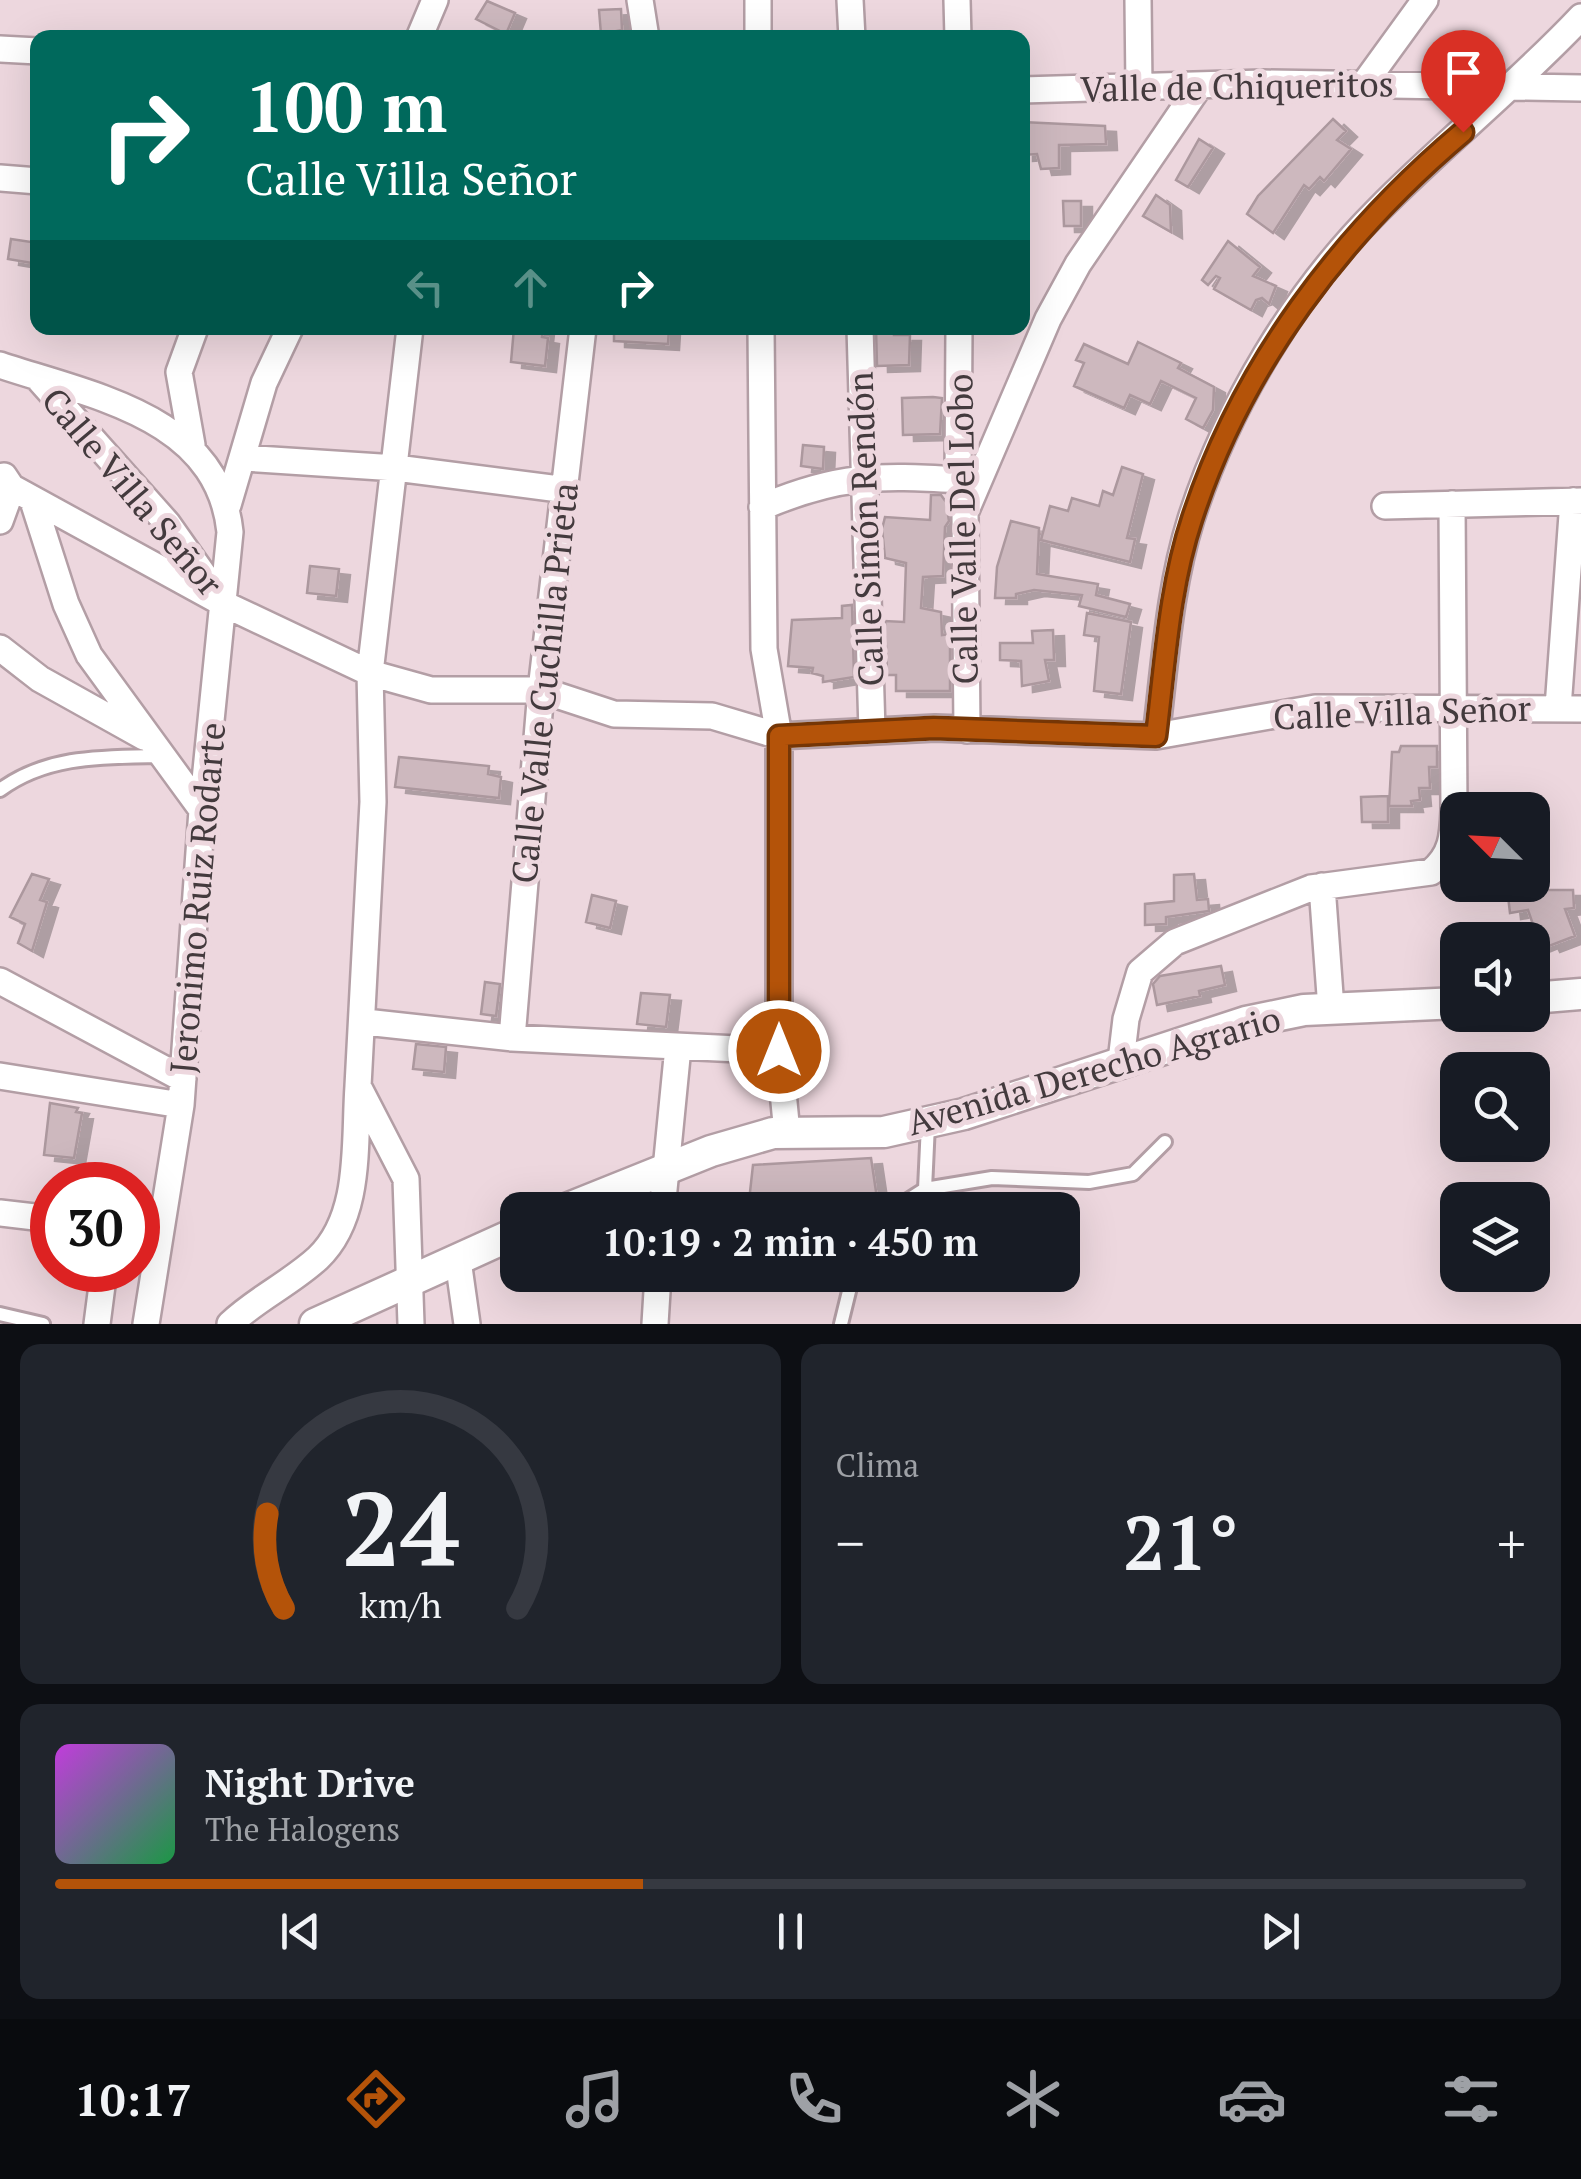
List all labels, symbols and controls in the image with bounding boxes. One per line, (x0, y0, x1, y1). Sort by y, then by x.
pin (1421, 30, 1506, 133)
icon: arrive (1436, 45, 1491, 100)
text: 100 m (245, 59, 447, 152)
street label: Valle de Chiqueritos (1080, 60, 1394, 112)
icon: right (80, 70, 210, 200)
text: Calle Villa Señor (245, 148, 577, 208)
icon: left (398, 260, 453, 315)
icon: ahead (503, 260, 558, 315)
icon: right (608, 260, 663, 315)
street label: Calle Simón Rendón (837, 371, 893, 687)
street label: Calle Valle Del Lobo (936, 373, 988, 685)
street label: Calle Villa Señor (32, 378, 234, 605)
street label: Calle Valle Cuchilla Prieta (500, 480, 588, 886)
street label: Calle Villa Señor (1272, 684, 1532, 739)
street label: Jeronimo Ruiz Rodarte (159, 720, 235, 1075)
north arrow (1440, 792, 1550, 902)
map controls (1440, 792, 1550, 1292)
button: sound (1440, 922, 1550, 1032)
street label: Avenida Derecho Agrario (902, 995, 1286, 1145)
position arrow (727, 999, 831, 1103)
button: search (1440, 1052, 1550, 1162)
speed limit sign: 30 (30, 1162, 160, 1292)
button: layers (1440, 1182, 1550, 1292)
text: 10:19 · 2 min · 450 m (602, 1217, 978, 1267)
text: Clima (836, 1444, 919, 1486)
text: 24 (341, 1458, 459, 1596)
text: 21° (1123, 1492, 1239, 1591)
text: − (836, 1506, 865, 1579)
text: + (1497, 1506, 1526, 1579)
text: km/h (359, 1581, 442, 1628)
text: Night Drive (205, 1758, 415, 1808)
text: The Halogens (205, 1808, 400, 1850)
icon: previous (273, 1904, 328, 1959)
icon: pause (763, 1904, 818, 1959)
icon: next (1253, 1904, 1308, 1959)
icon: directions (341, 2064, 411, 2134)
icon: music (560, 2064, 630, 2134)
icon: phone (779, 2064, 849, 2134)
icon: climate (998, 2064, 1068, 2134)
icon: car (1217, 2064, 1287, 2134)
icon: filters (1436, 2064, 1506, 2134)
text: 10:17 (75, 2069, 192, 2129)

